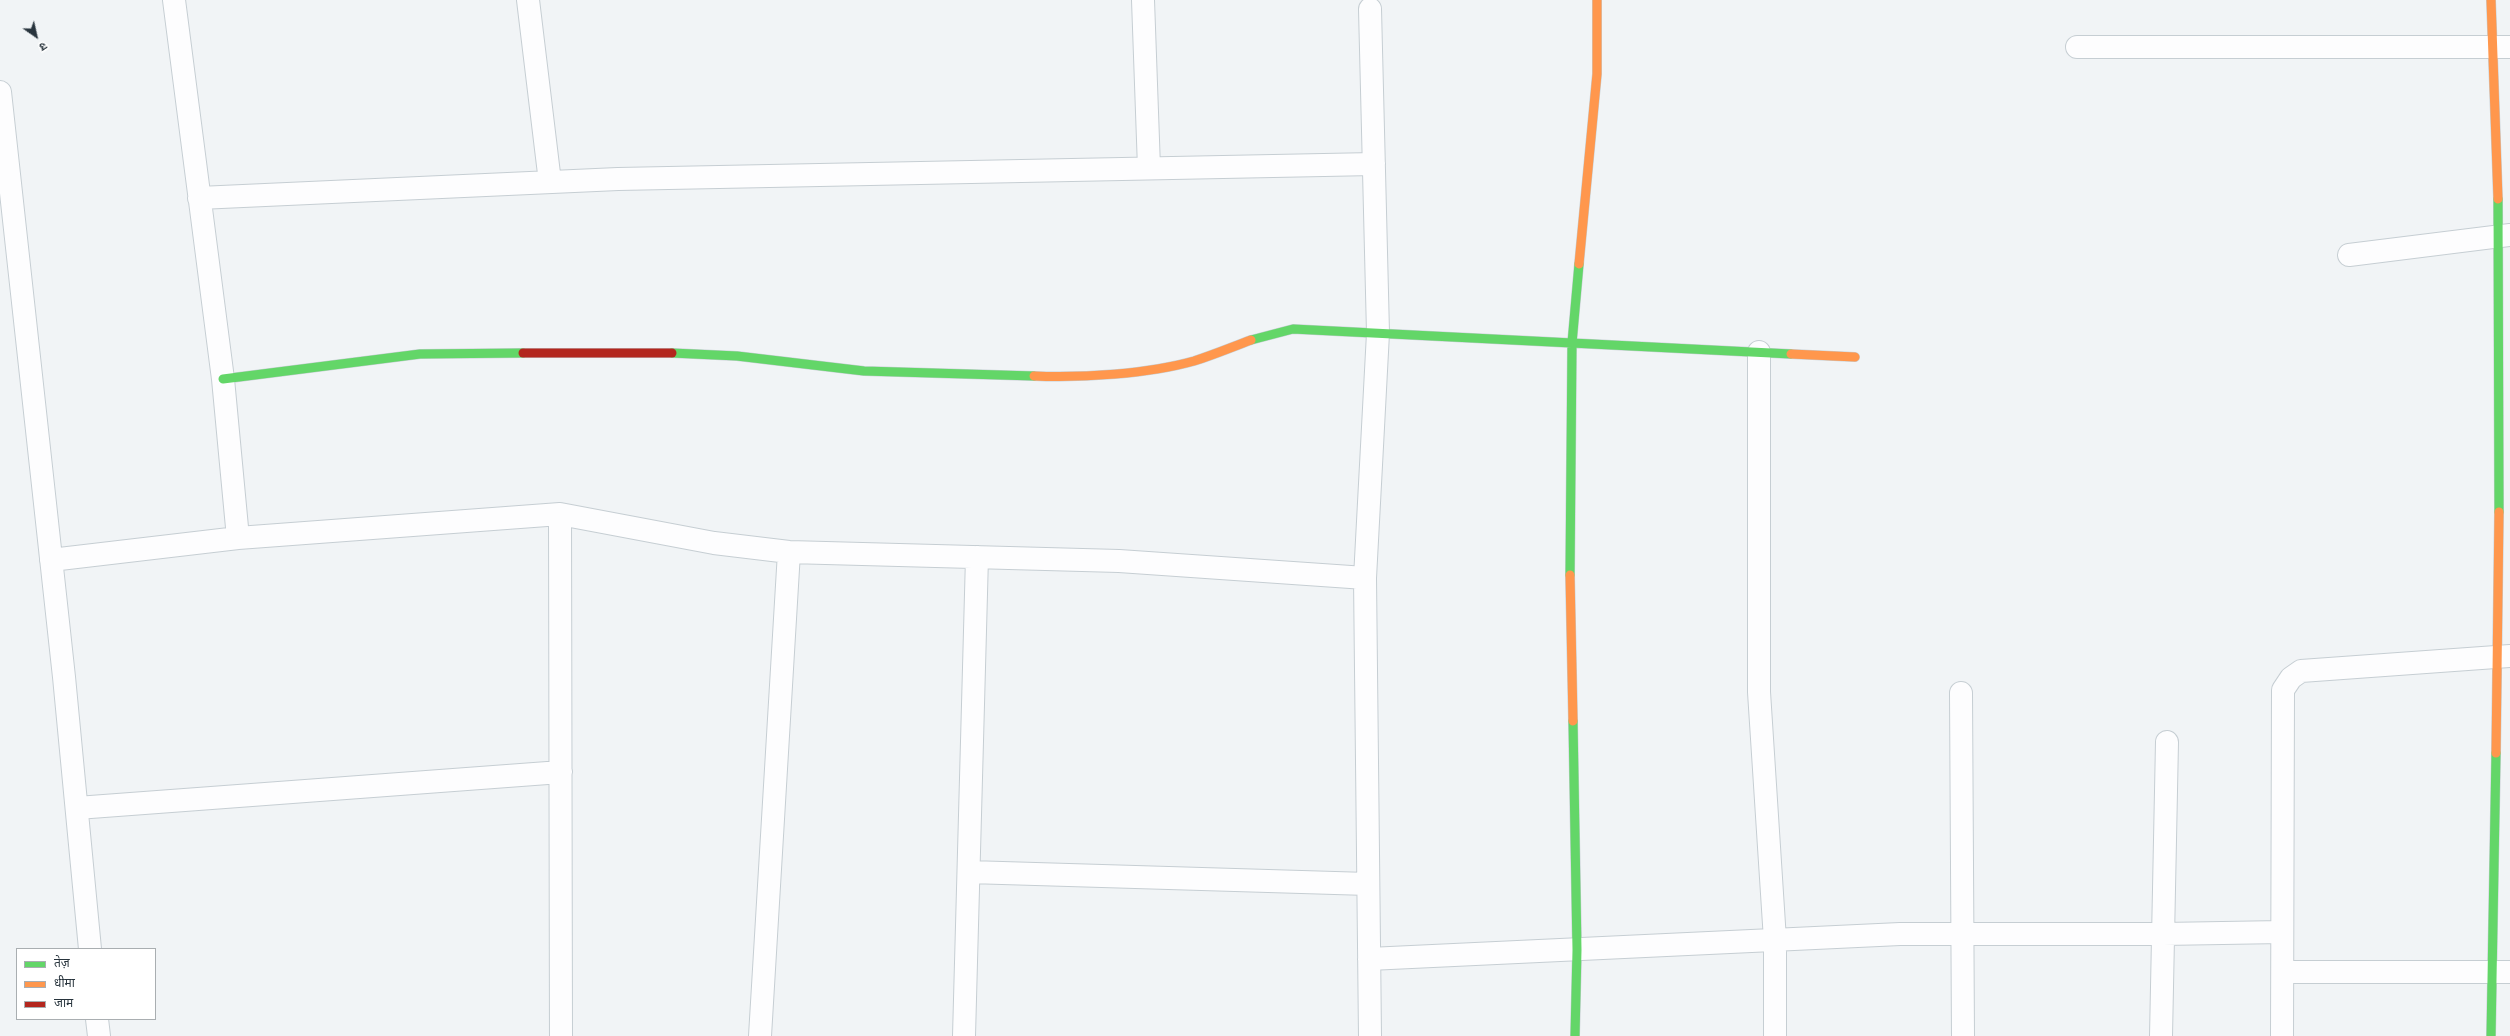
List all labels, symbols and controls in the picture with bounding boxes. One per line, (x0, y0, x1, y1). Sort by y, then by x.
north arrow (16, 16, 56, 56)
text: उ (37, 39, 49, 54)
legend (16, 948, 156, 1020)
text: तेज़ (54, 956, 70, 970)
text: धीमा (54, 976, 75, 990)
text: जाम (54, 996, 73, 1010)

